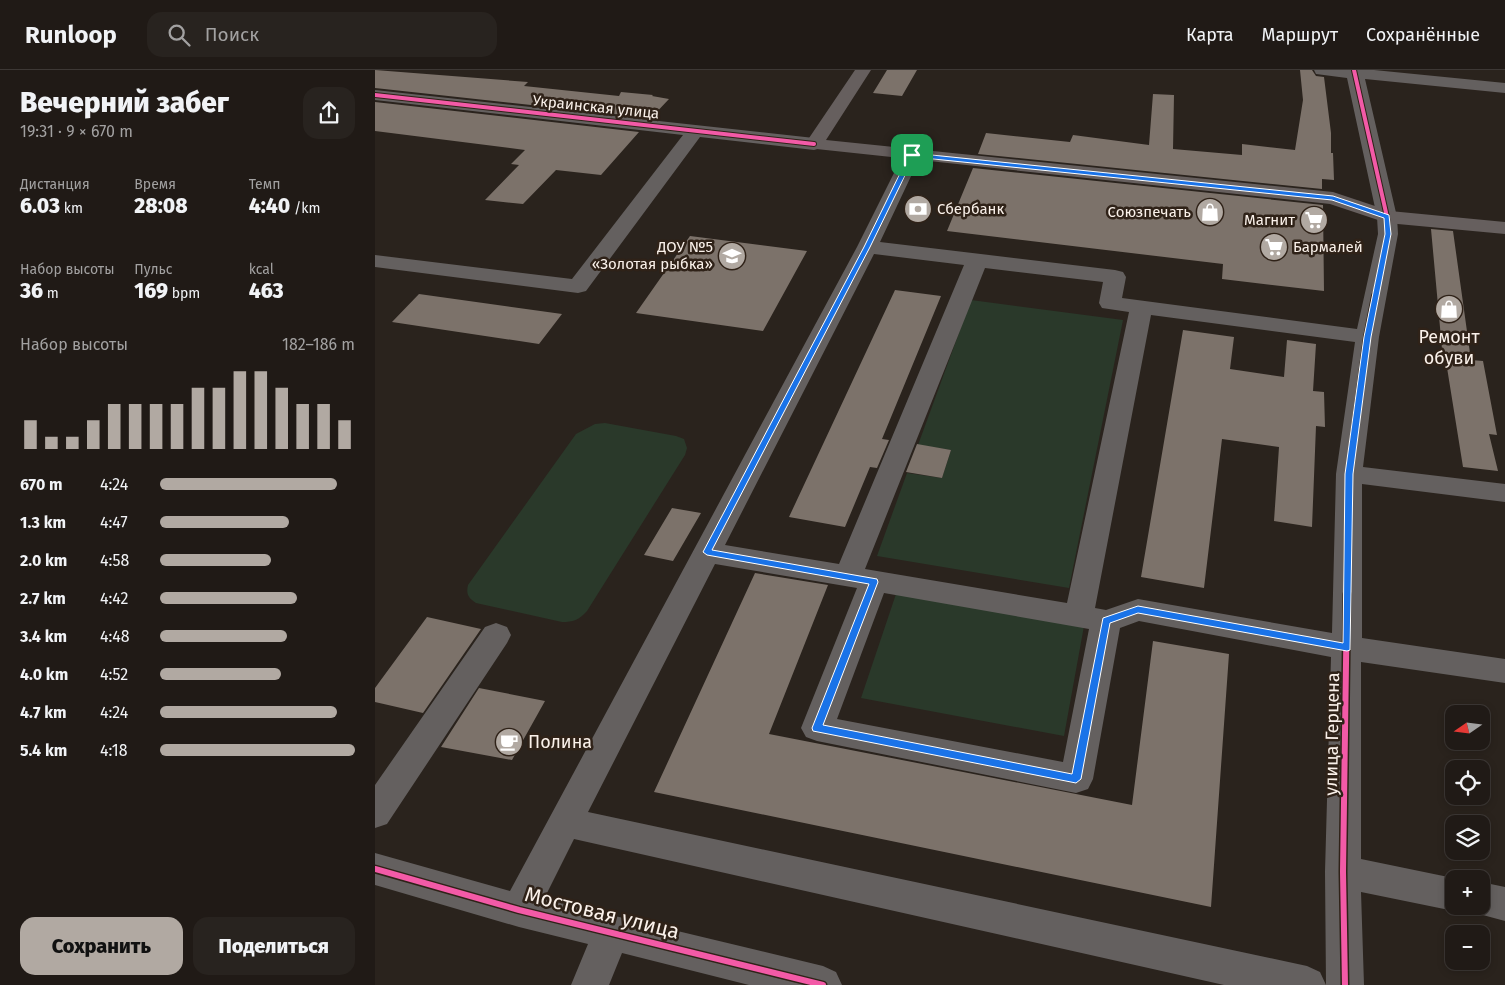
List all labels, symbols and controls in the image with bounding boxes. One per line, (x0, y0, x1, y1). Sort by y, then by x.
search box (147, 12, 497, 57)
text: Runloop (25, 21, 117, 49)
icon: search (165, 21, 193, 49)
text: Поиск (205, 23, 259, 46)
text: Карта (1186, 24, 1234, 46)
text: Маршрут (1262, 24, 1338, 46)
text: Сохранённые (1366, 24, 1480, 46)
text: Вечерний забег (20, 86, 229, 119)
button: share (303, 87, 355, 139)
street label: Украинская улица (532, 91, 660, 123)
text: 19:31 · 9 × 670 m (20, 122, 133, 141)
pin (891, 134, 933, 176)
icon: arrive (898, 141, 926, 169)
text: Дистанция (20, 176, 90, 193)
text: Время (134, 176, 176, 193)
text: Темп (249, 176, 280, 193)
text: 6.03 (20, 193, 60, 219)
text: 28:08 (134, 193, 188, 219)
text: 4:40 (249, 193, 290, 219)
bank icon: Сбербанк (903, 194, 933, 224)
shop icon: Союзпечать (1195, 197, 1225, 227)
text: km (60, 200, 83, 217)
text: /km (290, 200, 320, 217)
place label: Сбербанк (937, 200, 1005, 218)
place label: Союзпечать (1108, 203, 1191, 221)
supermarket icon: Магнит (1299, 205, 1329, 235)
place label: Магнит (1244, 211, 1295, 229)
supermarket icon: Бармалей (1259, 232, 1289, 262)
place label: ДОУ №5 «Золотая рыбка» (592, 238, 713, 273)
place label: Бармалей (1293, 238, 1363, 256)
school or university icon: ДОУ №5 «Золотая рыбка» (717, 241, 747, 271)
text: Набор высоты (20, 261, 114, 278)
text: Пульс (134, 261, 173, 278)
text: kcal (249, 261, 274, 278)
text: 36 (20, 278, 43, 304)
text: 169 (134, 278, 168, 304)
text: 463 (249, 278, 284, 304)
text: m (43, 285, 59, 302)
text: bpm (168, 285, 200, 302)
shop icon: Ремонт обуви (1434, 294, 1464, 324)
place label: Ремонт обуви (1418, 326, 1480, 369)
text: Набор высоты (20, 335, 128, 354)
text: 182–186 m (282, 335, 355, 354)
text: 670 m (20, 475, 63, 494)
text: 4:24 (100, 475, 128, 494)
text: 1.3 km (20, 513, 66, 532)
text: 4:47 (100, 513, 128, 532)
text: 2.0 km (20, 551, 67, 570)
text: 4:58 (100, 551, 129, 570)
text: 2.7 km (20, 589, 66, 608)
text: 4:42 (100, 589, 128, 608)
text: 3.4 km (20, 627, 67, 646)
text: 4:48 (100, 627, 130, 646)
text: 4.0 km (20, 665, 68, 684)
text: 4:52 (100, 665, 128, 684)
street label: улица Герцена (1320, 672, 1344, 796)
text: 4.7 km (20, 703, 67, 722)
text: 4:24 (100, 703, 128, 722)
north arrow (1445, 705, 1490, 750)
map controls (1445, 705, 1490, 970)
cafe icon: Полина (494, 727, 524, 757)
place label: Полина (528, 731, 592, 753)
text: 5.4 km (20, 741, 67, 760)
text: 4:18 (100, 741, 127, 760)
button: locate (1445, 760, 1490, 805)
button: layers (1445, 815, 1490, 860)
button: + (1445, 870, 1490, 915)
street label: Мостовая улица (522, 881, 682, 945)
button: Сохранить (20, 917, 183, 975)
button: Поделиться (193, 917, 355, 975)
button: − (1445, 925, 1490, 970)

